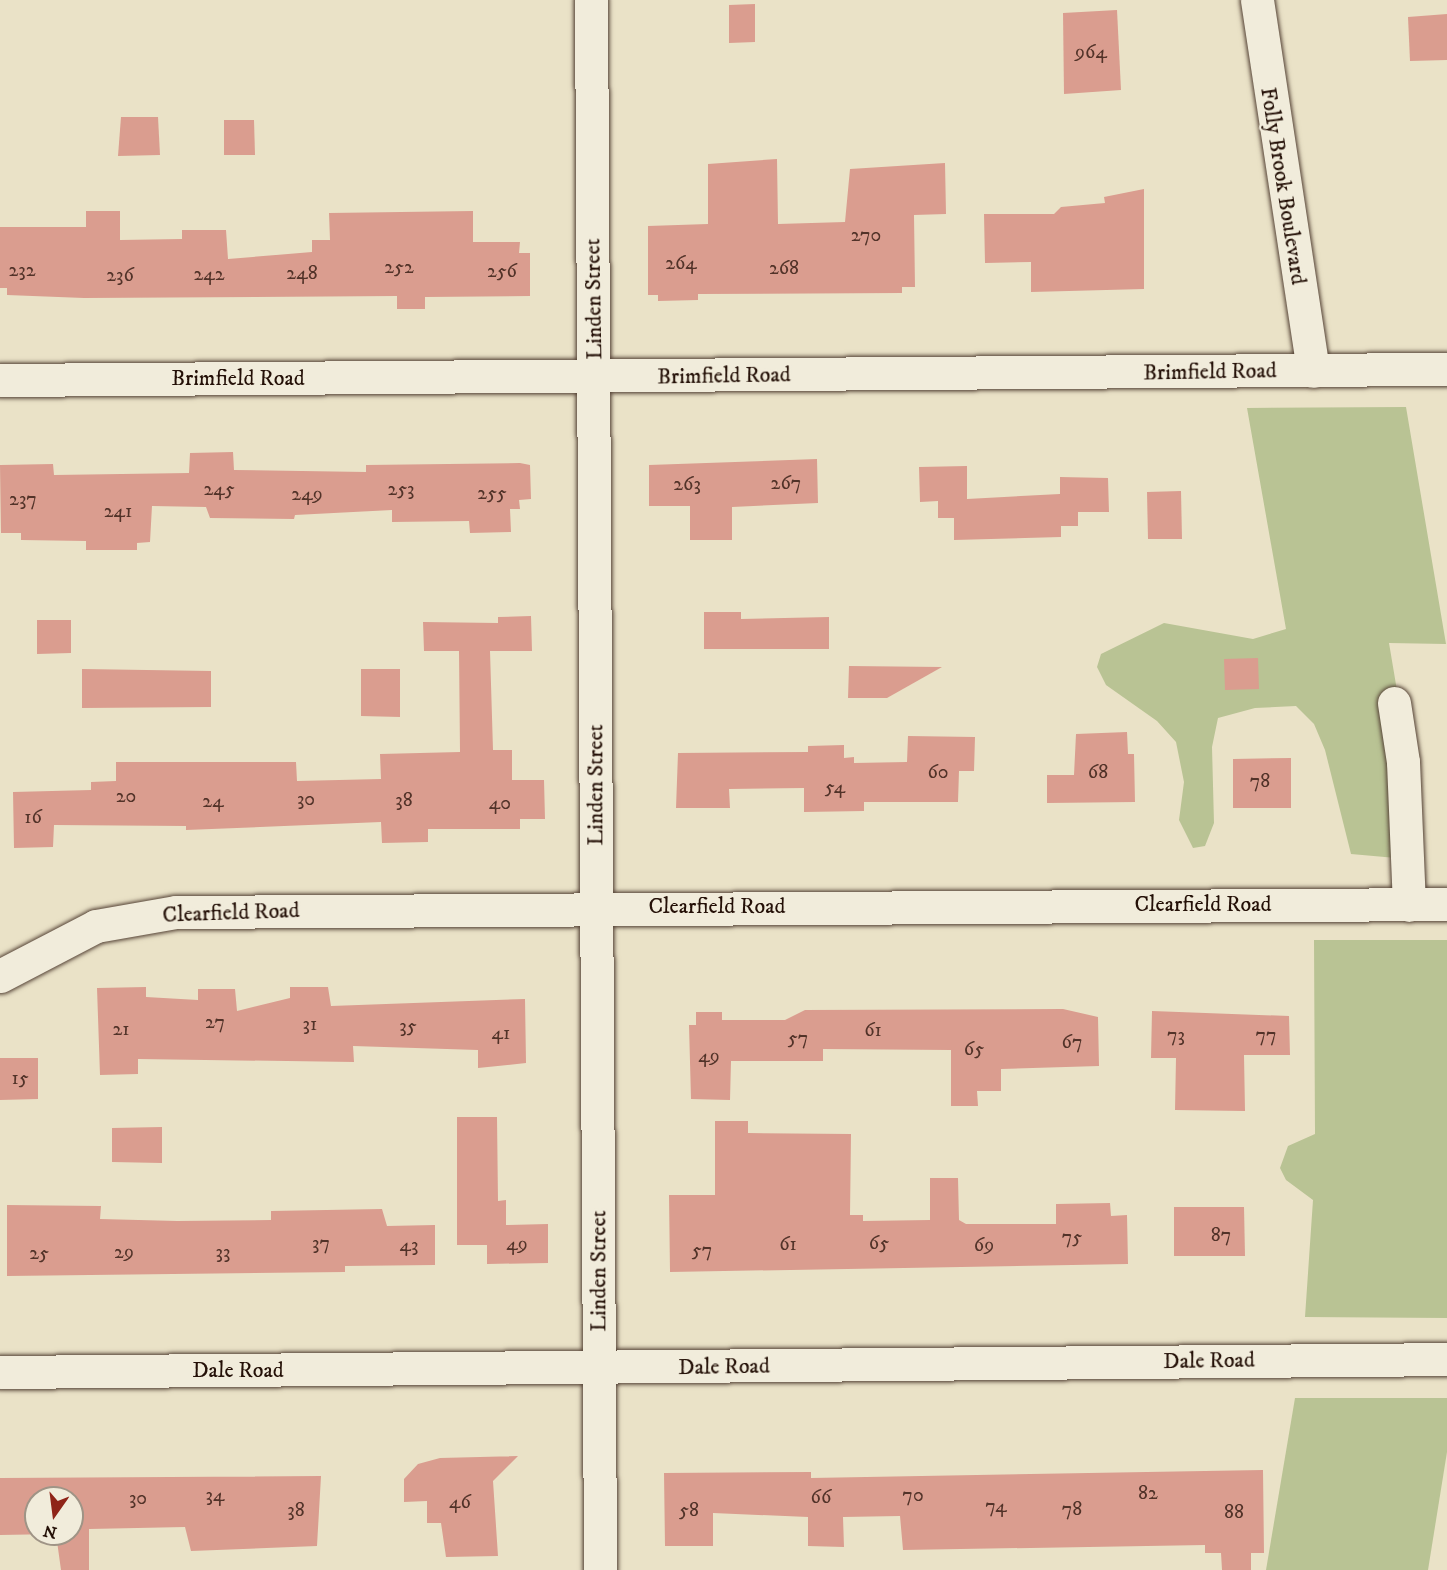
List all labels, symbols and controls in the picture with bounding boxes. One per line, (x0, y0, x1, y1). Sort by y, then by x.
house number: 964 (1075, 40, 1107, 64)
street label: Folly Brook Boulevard (1254, 85, 1312, 287)
house number: 270 (851, 223, 881, 247)
street label: Linden Street (580, 238, 608, 360)
house number: 264 (665, 251, 697, 275)
house number: 252 (384, 255, 414, 279)
house number: 268 (769, 256, 799, 280)
house number: 232 (8, 258, 36, 282)
house number: 256 (487, 259, 517, 283)
house number: 248 (286, 261, 318, 285)
house number: 242 (193, 262, 225, 286)
house number: 236 (106, 263, 134, 287)
street label: Brimfield Road (1143, 358, 1277, 386)
street label: Brimfield Road (657, 362, 791, 390)
street label: Brimfield Road (171, 366, 305, 392)
house number: 267 (771, 471, 801, 495)
house number: 263 (673, 472, 701, 496)
house number: 245 (203, 477, 235, 501)
house number: 253 (387, 477, 415, 501)
house number: 255 (477, 481, 507, 505)
house number: 249 (291, 482, 323, 506)
house number: 237 (9, 487, 37, 511)
house number: 241 (104, 499, 132, 523)
street label: Linden Street (583, 724, 609, 846)
house number: 60 (927, 760, 949, 784)
house number: 68 (1088, 760, 1108, 784)
house number: 78 (1250, 769, 1270, 793)
house number: 54 (825, 775, 845, 799)
house number: 20 (116, 784, 136, 808)
house number: 30 (297, 787, 315, 811)
house number: 38 (395, 788, 413, 812)
house number: 24 (202, 789, 224, 813)
house number: 40 (489, 791, 511, 815)
house number: 16 (24, 805, 42, 829)
street label: Clearfield Road (1134, 892, 1272, 918)
street label: Clearfield Road (648, 894, 786, 920)
street label: Clearfield Road (162, 897, 300, 929)
house number: 27 (205, 1010, 225, 1034)
house number: 31 (303, 1012, 317, 1036)
house number: 35 (399, 1014, 417, 1038)
house number: 21 (112, 1017, 130, 1041)
house number: 61 (864, 1018, 882, 1042)
house number: 41 (492, 1021, 510, 1045)
house number: 73 (1167, 1023, 1185, 1047)
house number: 77 (1255, 1023, 1277, 1047)
house number: 57 (788, 1026, 808, 1050)
house number: 67 (1062, 1030, 1082, 1054)
house number: 65 (964, 1037, 984, 1061)
house number: 49 (698, 1044, 720, 1068)
house number: 15 (11, 1066, 29, 1090)
street label: Linden Street (586, 1210, 612, 1332)
house number: 87 (1211, 1223, 1231, 1247)
house number: 75 (1062, 1225, 1082, 1249)
house number: 37 (312, 1231, 330, 1255)
house number: 65 (869, 1231, 889, 1255)
house number: 49 (506, 1232, 528, 1256)
house number: 61 (779, 1232, 797, 1256)
house number: 43 (400, 1233, 418, 1257)
house number: 69 (974, 1233, 994, 1257)
house number: 57 (692, 1238, 712, 1262)
house number: 29 (114, 1240, 134, 1264)
house number: 33 (216, 1240, 230, 1264)
house number: 25 (29, 1241, 49, 1265)
street label: Dale Road (1163, 1347, 1255, 1375)
street label: Dale Road (678, 1353, 770, 1381)
street label: Dale Road (192, 1358, 284, 1384)
house number: 82 (1138, 1481, 1158, 1505)
house number: 34 (206, 1483, 224, 1507)
house number: 70 (902, 1483, 924, 1507)
house number: 66 (811, 1485, 831, 1509)
north arrow (24, 1486, 84, 1546)
house number: 30 (129, 1486, 147, 1510)
house number: 46 (449, 1490, 471, 1514)
house number: 74 (985, 1494, 1007, 1518)
house number: 78 (1062, 1497, 1082, 1521)
house number: 38 (287, 1498, 305, 1522)
house number: 58 (679, 1498, 699, 1522)
house number: 88 (1224, 1500, 1244, 1524)
text: N (41, 1520, 59, 1543)

